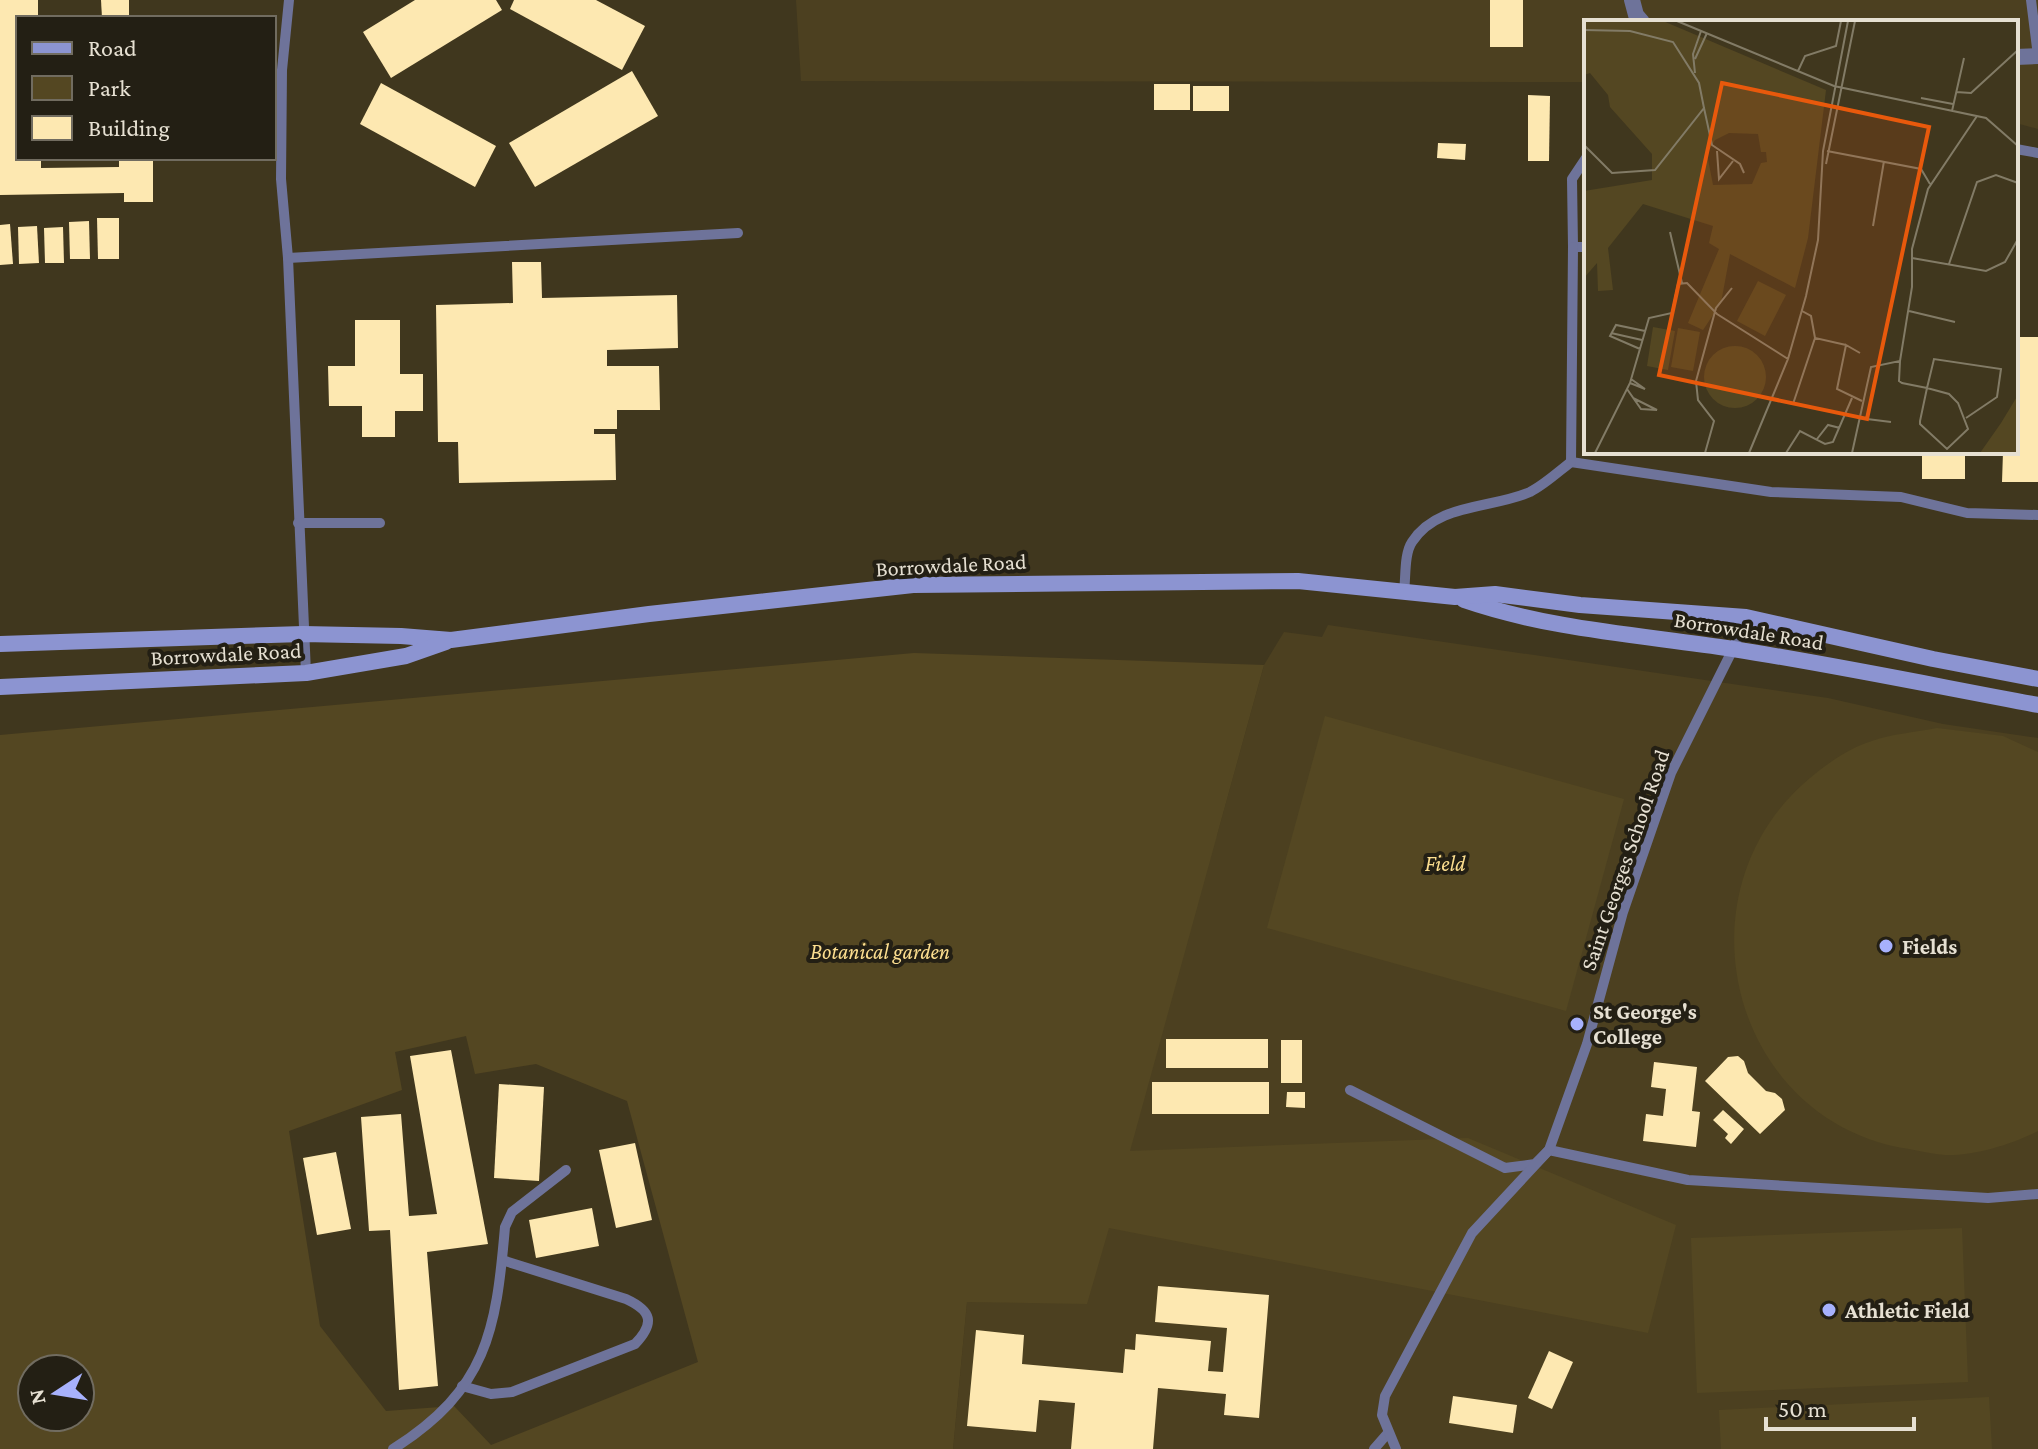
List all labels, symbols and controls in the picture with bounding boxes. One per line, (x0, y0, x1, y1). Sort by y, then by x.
legend (16, 16, 276, 160)
inset map (1584, 20, 2018, 454)
text: Road (88, 34, 137, 61)
text: Park (88, 74, 131, 101)
text: Building (88, 114, 170, 141)
street label: Borrowdale Road (875, 549, 1027, 581)
street label: Borrowdale Road (1673, 607, 1826, 655)
street label: Borrowdale Road (150, 638, 302, 670)
street label: Saint Georges School Road (1575, 746, 1675, 974)
park label: Field (1425, 851, 1466, 876)
place label: Fields (1902, 934, 1957, 959)
marker: Fields (1877, 937, 1895, 955)
park label: Botanical garden (810, 939, 950, 964)
place label: St George's College (1593, 999, 1697, 1049)
marker: St George's College (1568, 1015, 1586, 1033)
place label: Athletic Field (1844, 1298, 1970, 1323)
marker: Athletic Field (1820, 1301, 1838, 1319)
north arrow (16, 1353, 96, 1433)
scale bar (1766, 1381, 1914, 1431)
text: N (23, 1387, 51, 1407)
text: 50 m (1778, 1395, 1827, 1422)

